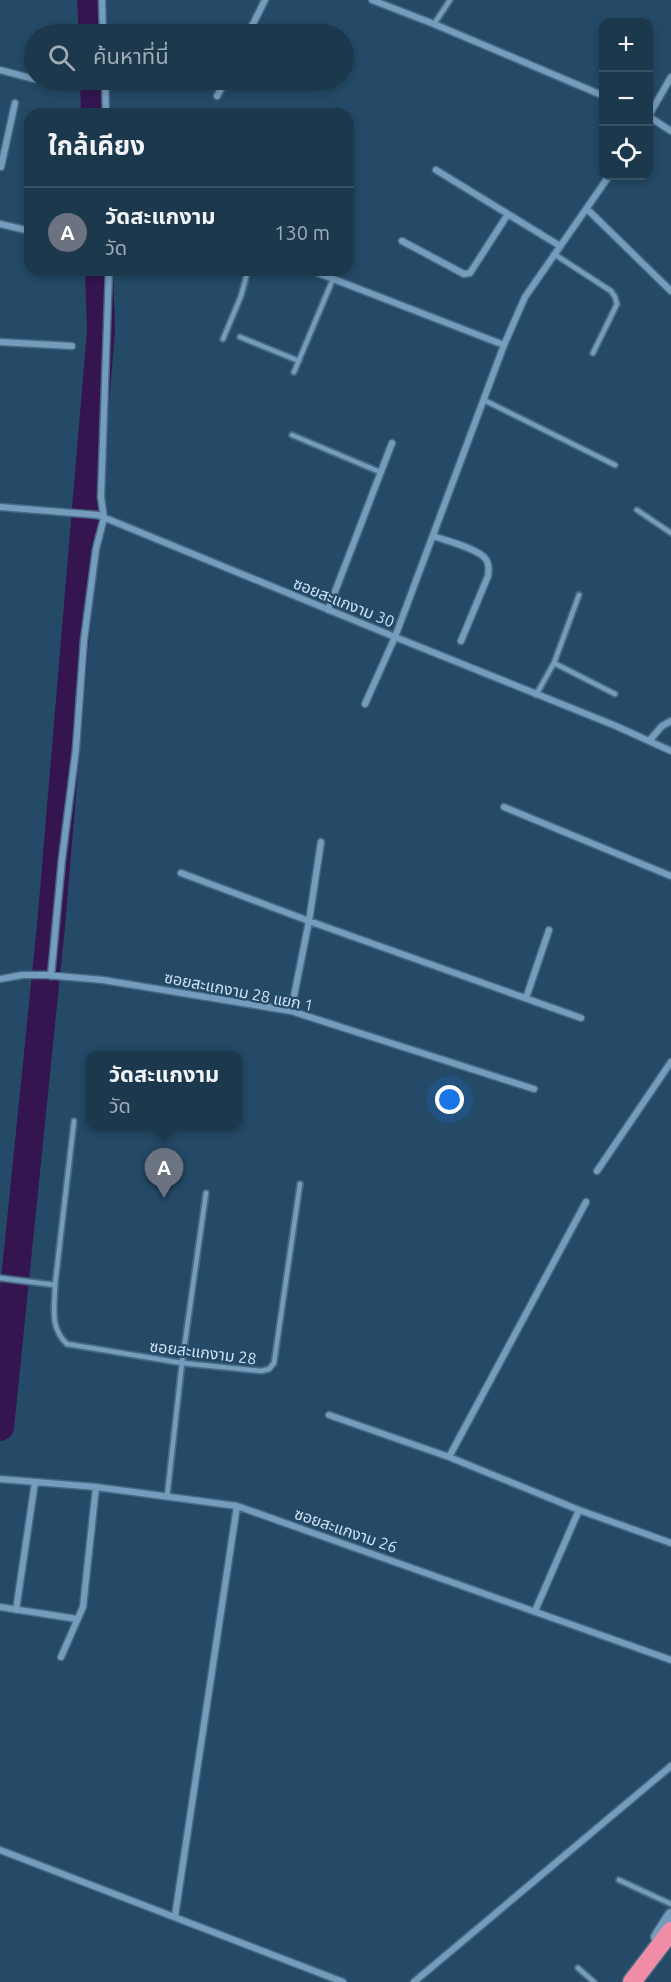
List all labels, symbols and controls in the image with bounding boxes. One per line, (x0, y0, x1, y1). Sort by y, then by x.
map controls (599, 18, 653, 180)
button: + (599, 18, 653, 72)
search box (24, 24, 354, 90)
icon: search (45, 41, 78, 74)
text: ค้นหาที่นี่ (93, 43, 169, 68)
button: − (599, 72, 653, 126)
button: locate (599, 126, 653, 180)
text: ใกล้เคียง (48, 131, 145, 160)
text: วัดสะแกงาม (105, 203, 216, 228)
text: A (60, 221, 75, 244)
text: 130 m (274, 221, 330, 244)
text: วัด (105, 236, 127, 259)
street label: ซอยสะแกงาม 30 (291, 574, 397, 630)
street label: ซอยสะแกงาม 28 แยก 1 (163, 968, 315, 1014)
popup (86, 1051, 242, 1129)
text: วัดสะแกงาม (109, 1061, 219, 1086)
your location (435, 1085, 464, 1114)
text: วัด (109, 1094, 131, 1117)
pin: A (144, 1148, 184, 1198)
street label: ซอยสะแกงาม 28 (149, 1337, 257, 1367)
street label: ซอยสะแกงาม 26 (292, 1504, 400, 1556)

